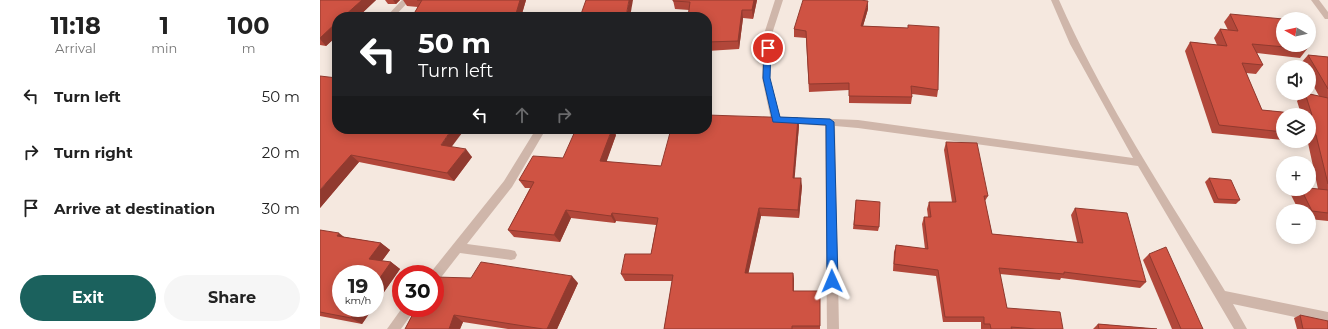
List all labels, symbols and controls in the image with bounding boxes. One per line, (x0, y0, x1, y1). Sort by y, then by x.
text: 11:18 (50, 11, 101, 40)
text: 1 (159, 11, 169, 40)
text: 100 (228, 11, 270, 40)
north arrow (1276, 12, 1316, 52)
map controls (1276, 12, 1316, 244)
text: 50 m (418, 26, 491, 60)
icon: left (352, 28, 404, 80)
pin (751, 31, 785, 65)
icon: arrive (757, 37, 779, 59)
text: Arrival (55, 40, 96, 56)
text: min (151, 40, 177, 56)
text: m (242, 40, 256, 56)
text: Turn left (418, 60, 493, 82)
button: sound (1276, 60, 1316, 100)
icon: left (20, 85, 42, 107)
text: Turn left (54, 87, 121, 106)
text: 50 m (262, 87, 300, 106)
icon: left (469, 104, 491, 126)
icon: ahead (511, 104, 533, 126)
icon: right (553, 104, 575, 126)
button: layers (1276, 108, 1316, 148)
icon: right (20, 141, 42, 163)
text: Turn right (54, 143, 133, 162)
text: 20 m (262, 143, 300, 162)
button: + (1276, 156, 1316, 196)
icon: arrive (20, 197, 42, 219)
text: Arrive at destination (54, 199, 215, 218)
text: 30 m (262, 199, 300, 218)
button: − (1276, 204, 1316, 244)
position arrow (811, 260, 853, 302)
speed limit sign: 30 (392, 265, 444, 317)
text: 19 (348, 274, 368, 298)
button: Exit (20, 275, 156, 321)
button: Share (164, 275, 300, 321)
text: km/h (345, 294, 371, 307)

